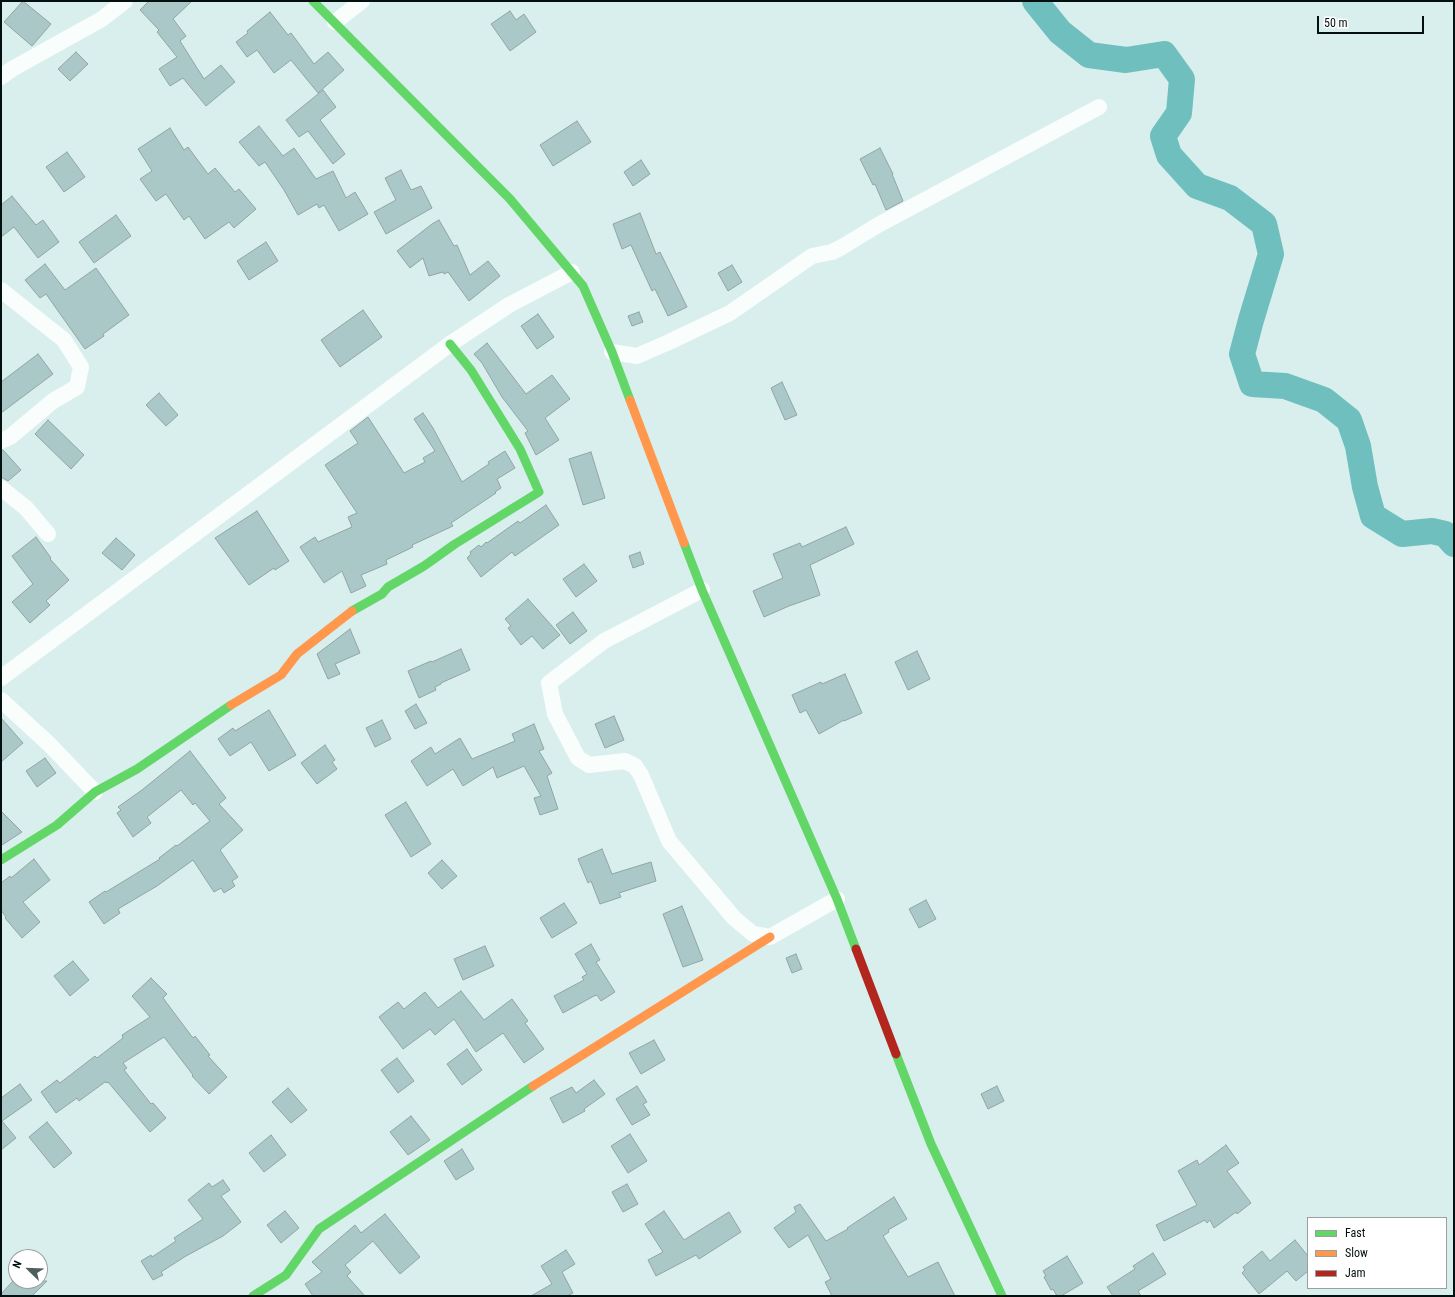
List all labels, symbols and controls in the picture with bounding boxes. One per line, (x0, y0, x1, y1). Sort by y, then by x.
scale bar (1319, 8, 1426, 34)
text: 50 m (1324, 16, 1348, 30)
legend (1307, 1217, 1447, 1289)
text: Fast (1345, 1226, 1365, 1240)
text: Slow (1345, 1246, 1368, 1260)
north arrow (8, 1249, 48, 1289)
text: N (10, 1259, 25, 1270)
text: Jam (1345, 1266, 1366, 1280)

